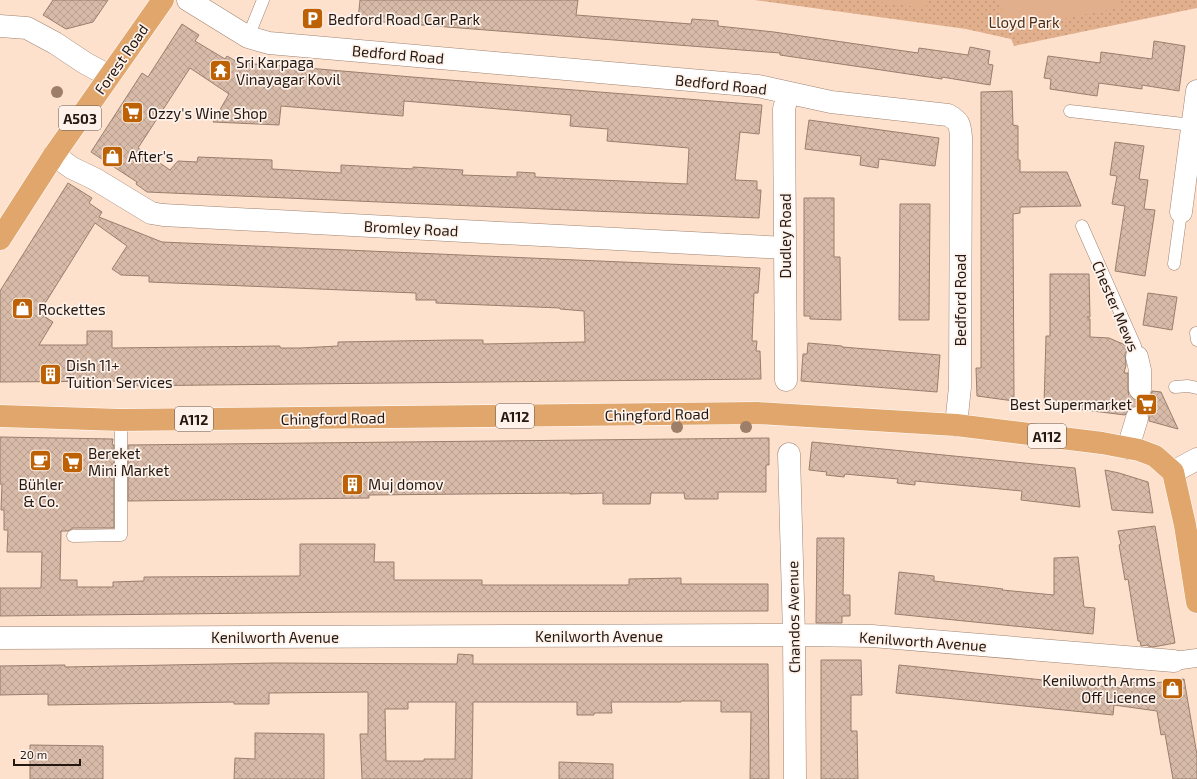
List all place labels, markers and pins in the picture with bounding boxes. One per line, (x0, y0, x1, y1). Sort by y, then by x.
parking icon: Bedford Road Car Park (299, 6, 325, 32)
place label: Bedford Road Car Park (328, 10, 481, 28)
place label: Sri Karpaga Vinayagar Kovil (236, 53, 341, 88)
temple icon: Sri Karpaga Vinayagar Kovil (207, 58, 233, 84)
supermarket icon: Ozzy's Wine Shop (119, 100, 145, 126)
place label: Ozzy's Wine Shop (148, 104, 268, 122)
shop icon: After's (99, 143, 125, 169)
place label: After's (128, 147, 173, 165)
shop icon: Rockettes (10, 296, 36, 322)
place label: Rockettes (38, 300, 106, 318)
place label: Dish 11+ Tuition Services (66, 356, 173, 391)
building icon: Dish 11+ Tuition Services (38, 361, 64, 387)
supermarket icon: Best Supermarket (1134, 391, 1160, 417)
place label: Best Supermarket (1010, 395, 1132, 413)
place label: Bereket Mini Market (88, 444, 170, 479)
cafe icon: Bühler & Co. (28, 448, 54, 474)
supermarket icon: Bereket Mini Market (60, 449, 86, 475)
building icon: Muj domov (339, 471, 365, 497)
place label: Bühler & Co. (18, 475, 64, 510)
place label: Muj domov (368, 475, 443, 494)
place label: Kenilworth Arms Off Licence (1042, 671, 1156, 706)
shop icon: Kenilworth Arms Off Licence (1159, 676, 1185, 702)

